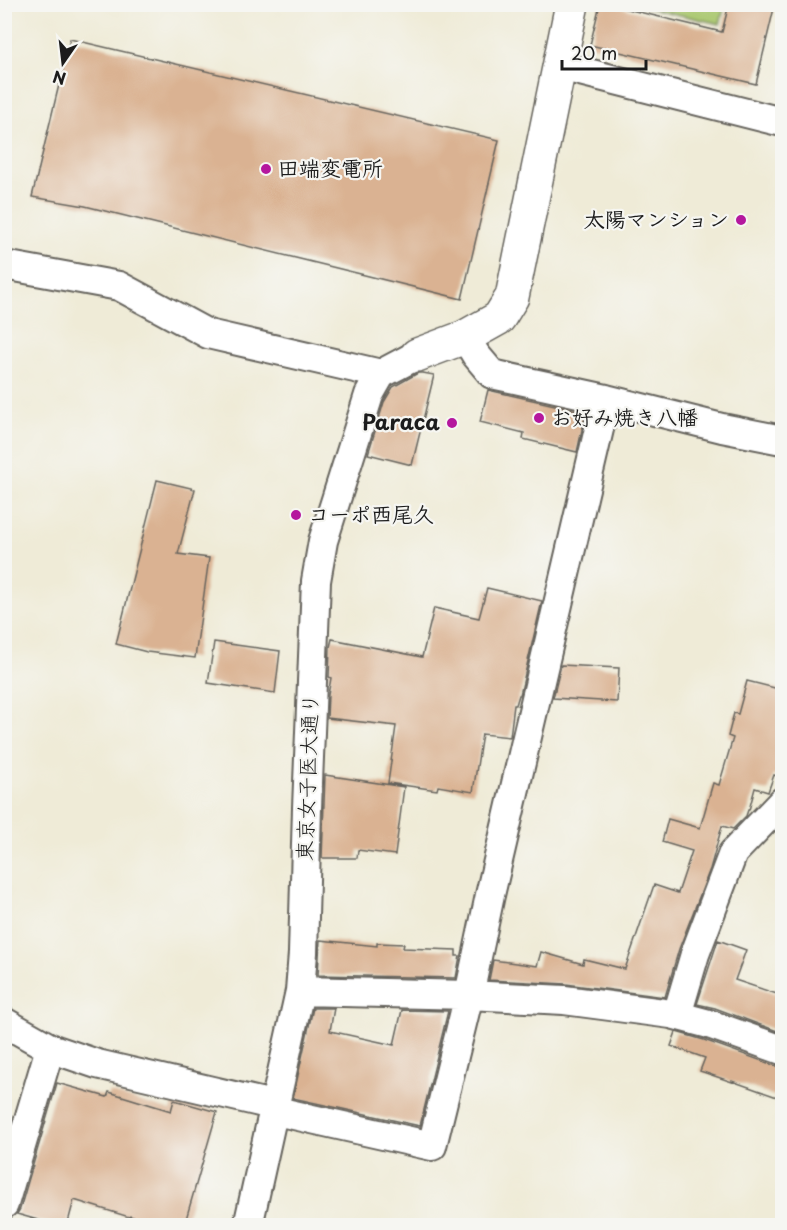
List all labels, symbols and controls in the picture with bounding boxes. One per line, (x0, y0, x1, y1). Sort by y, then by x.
north arrow (33, 33, 93, 93)
scale bar (562, 33, 646, 71)
text: 20 m (571, 39, 617, 66)
text: N (50, 65, 68, 92)
place label: 田端変電所 (278, 151, 383, 183)
marker: 田端変電所 (259, 162, 273, 176)
place label: 太陽マンション (584, 202, 729, 234)
marker: 太陽マンション (734, 213, 748, 227)
place label: お好み焼き八幡 (551, 400, 698, 432)
place label: Paraca (362, 405, 440, 437)
marker: お好み焼き八幡 (532, 411, 546, 425)
marker: Paraca (445, 416, 459, 430)
place label: コーポ西尾久 (308, 497, 434, 529)
marker: コーポ西尾久 (289, 508, 303, 522)
street label: 東京女子医大通り (287, 692, 325, 861)

